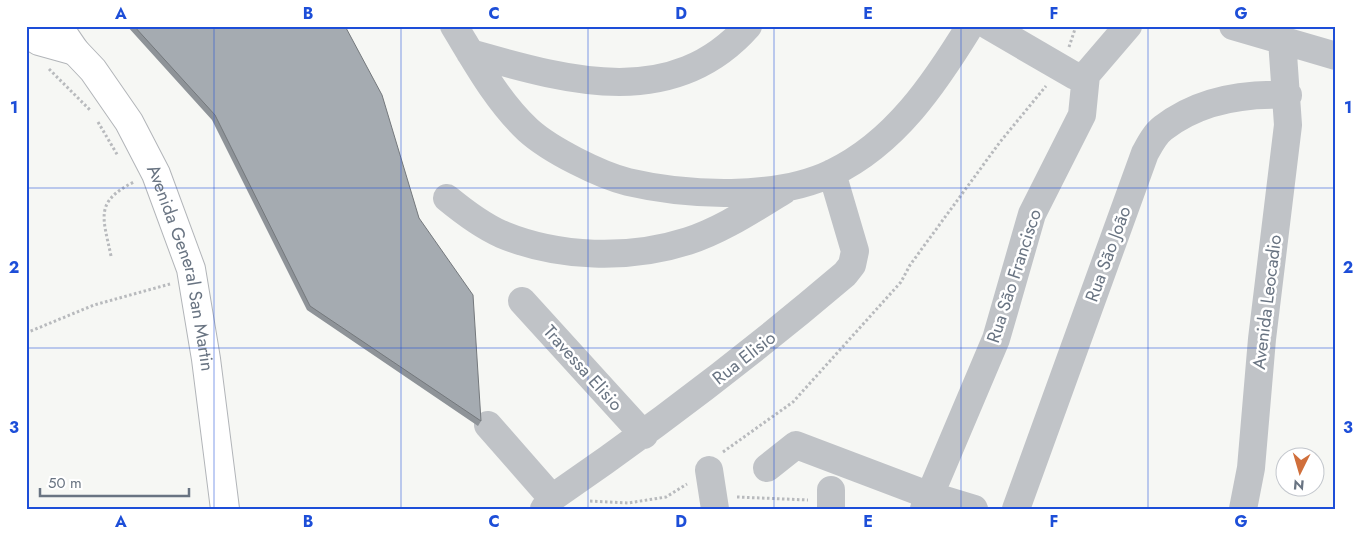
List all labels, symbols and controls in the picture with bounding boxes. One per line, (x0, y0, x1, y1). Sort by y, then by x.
text: A (114, 2, 127, 25)
text: B (303, 2, 313, 25)
text: C (488, 2, 500, 25)
text: D (675, 2, 687, 25)
text: E (863, 2, 873, 25)
text: F (1050, 2, 1058, 25)
text: G (1234, 2, 1248, 25)
text: 1 (10, 96, 18, 119)
text: 1 (1344, 96, 1352, 119)
street label: Avenida General San Martin (140, 160, 220, 373)
street label: Rua São João (1079, 202, 1137, 305)
street label: Rua São Francisco (980, 206, 1048, 346)
street label: Avenida Leocadio (1246, 233, 1288, 371)
text: 2 (9, 256, 19, 279)
text: 2 (1343, 256, 1353, 279)
street label: Travessa Elisio (537, 319, 629, 417)
street label: Rua Elisio (707, 325, 781, 391)
text: 3 (9, 416, 19, 439)
text: 3 (1343, 416, 1353, 439)
north arrow (1274, 448, 1324, 498)
scale bar (40, 465, 189, 497)
text: 50 m (48, 472, 82, 494)
text: N (1292, 475, 1305, 495)
text: A (114, 510, 127, 533)
text: B (303, 510, 313, 533)
text: C (488, 510, 500, 533)
text: D (675, 510, 687, 533)
text: E (863, 510, 873, 533)
text: F (1050, 510, 1058, 533)
text: G (1234, 510, 1248, 533)

